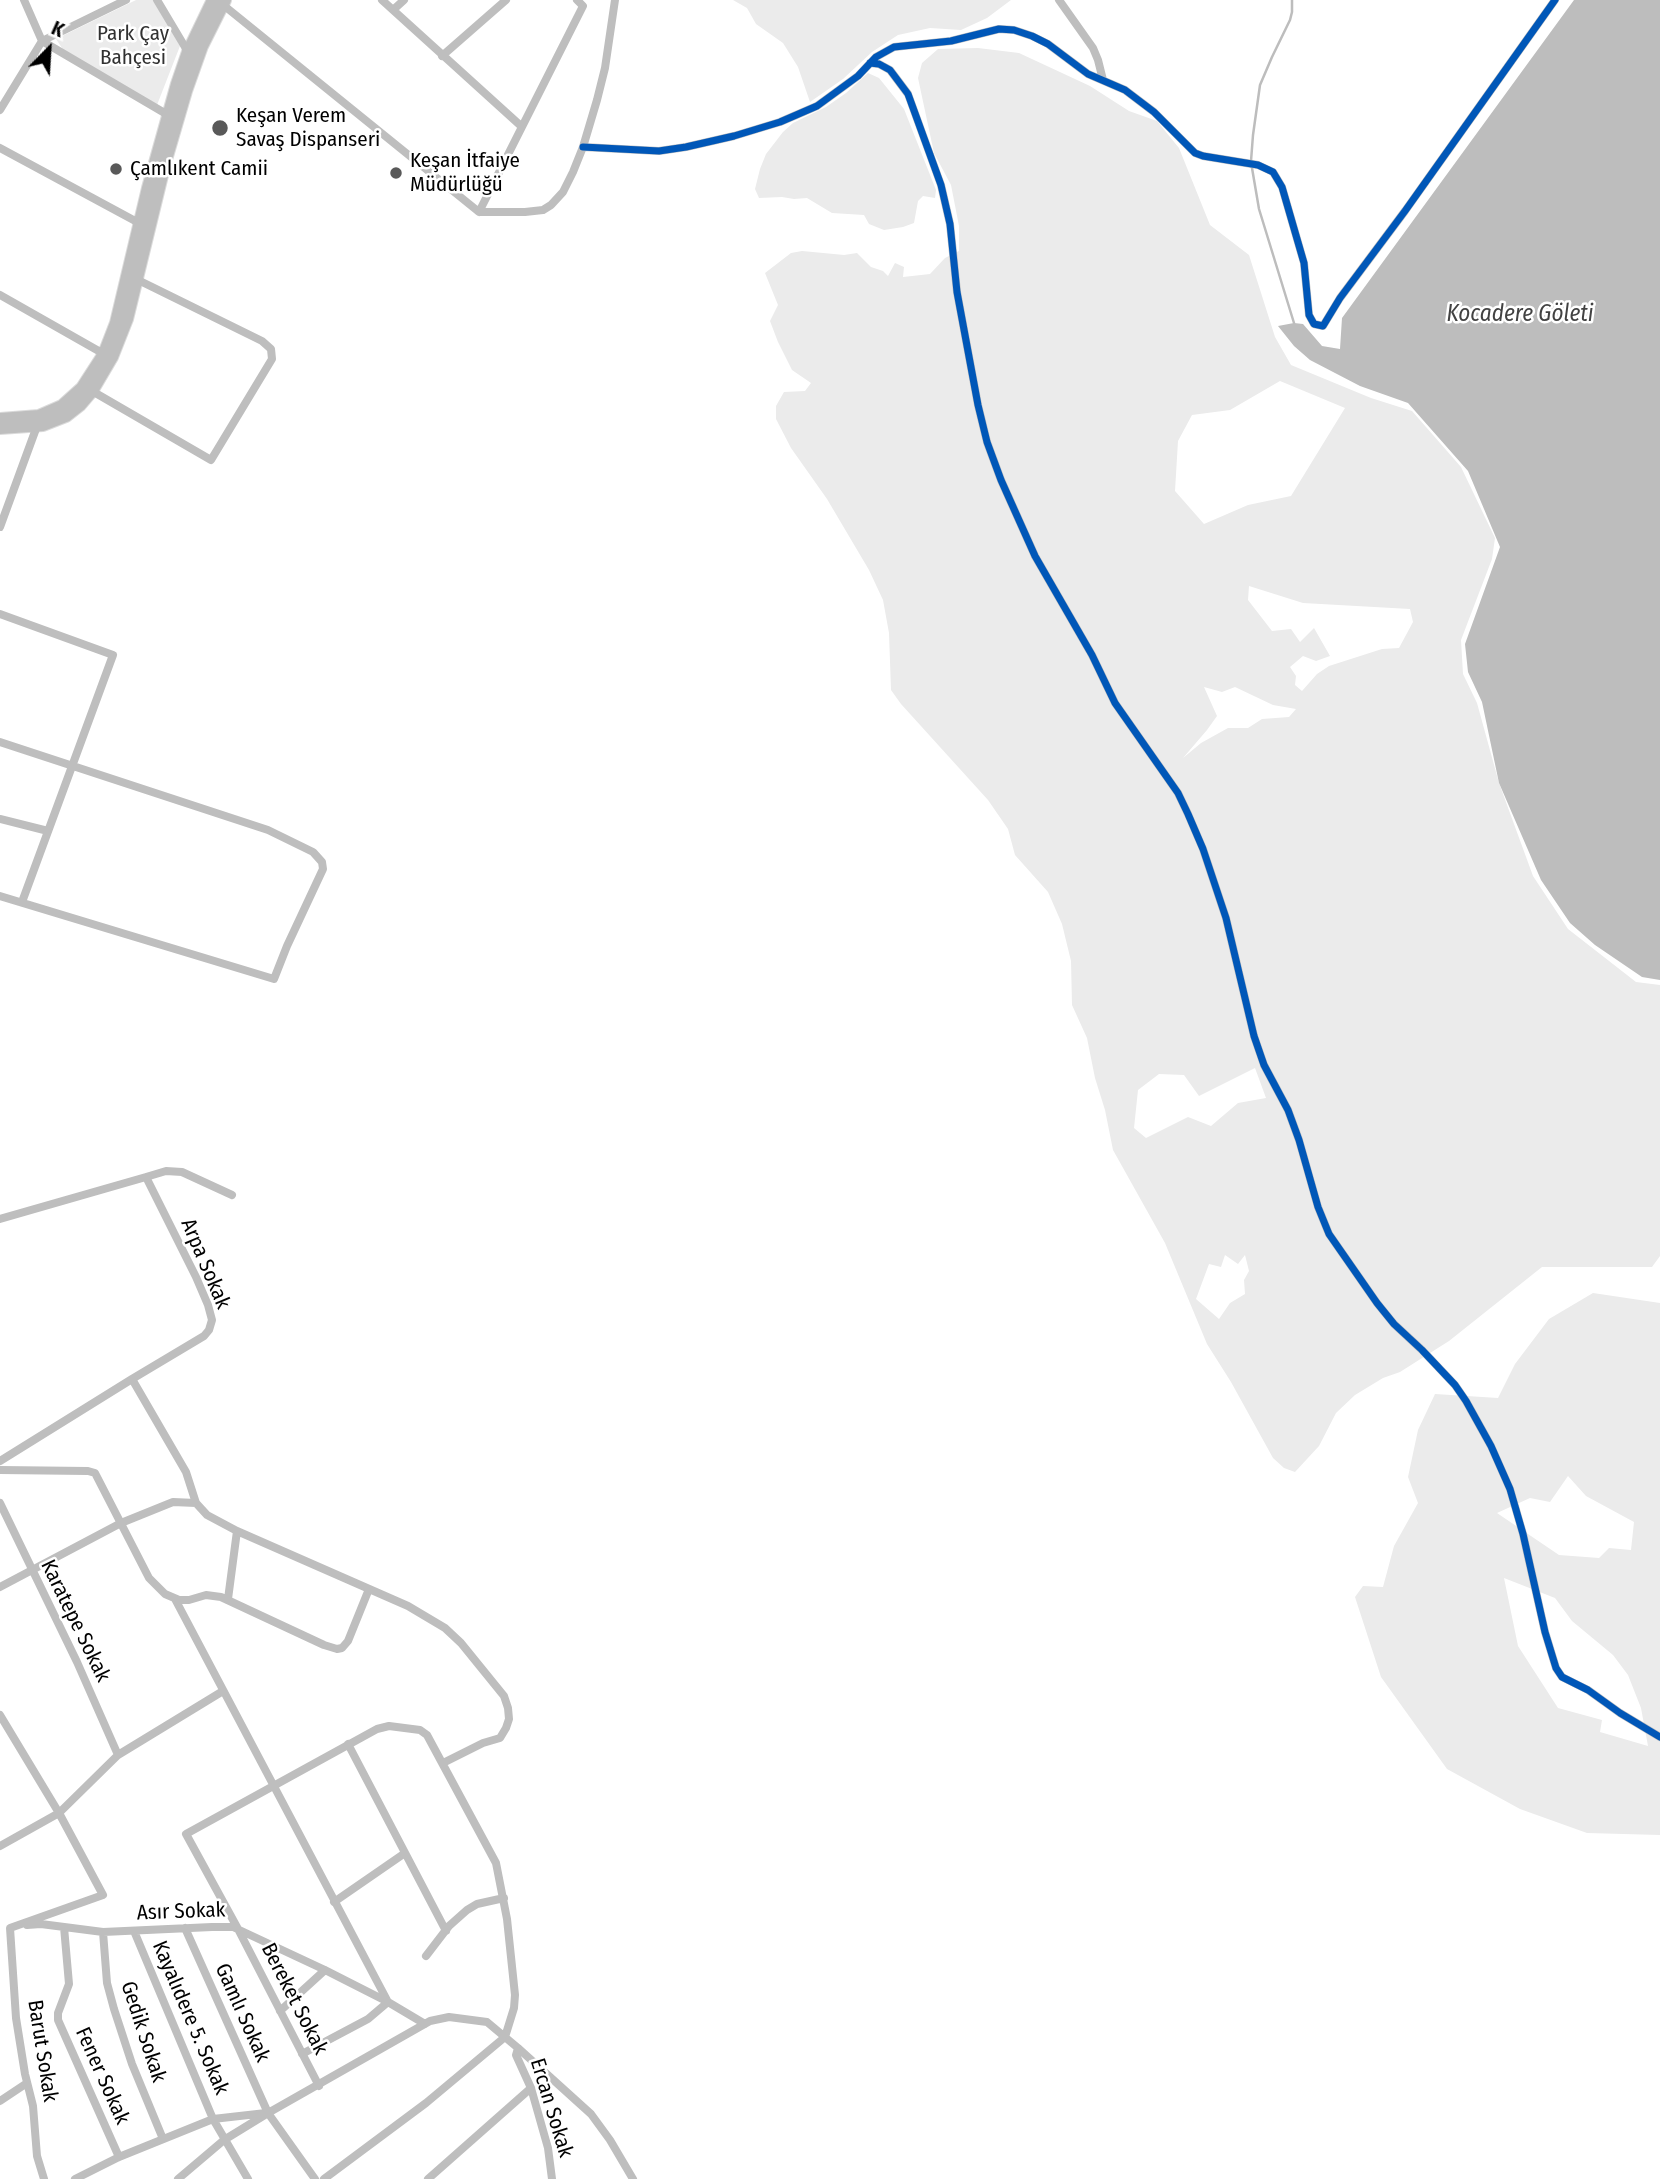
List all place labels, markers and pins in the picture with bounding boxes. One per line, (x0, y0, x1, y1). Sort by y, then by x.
place label: Keşan Verem Savaş Dispanseri (236, 103, 380, 153)
marker: Keşan Verem Savaş Dispanseri (210, 118, 230, 138)
place label: Keşan İtfaiye Müdürlüğü (410, 148, 520, 198)
place label: Çamlıkent Camii (130, 156, 268, 182)
marker: Çamlıkent Camii (108, 161, 124, 177)
marker: Keşan İtfaiye Müdürlüğü (388, 165, 404, 181)

